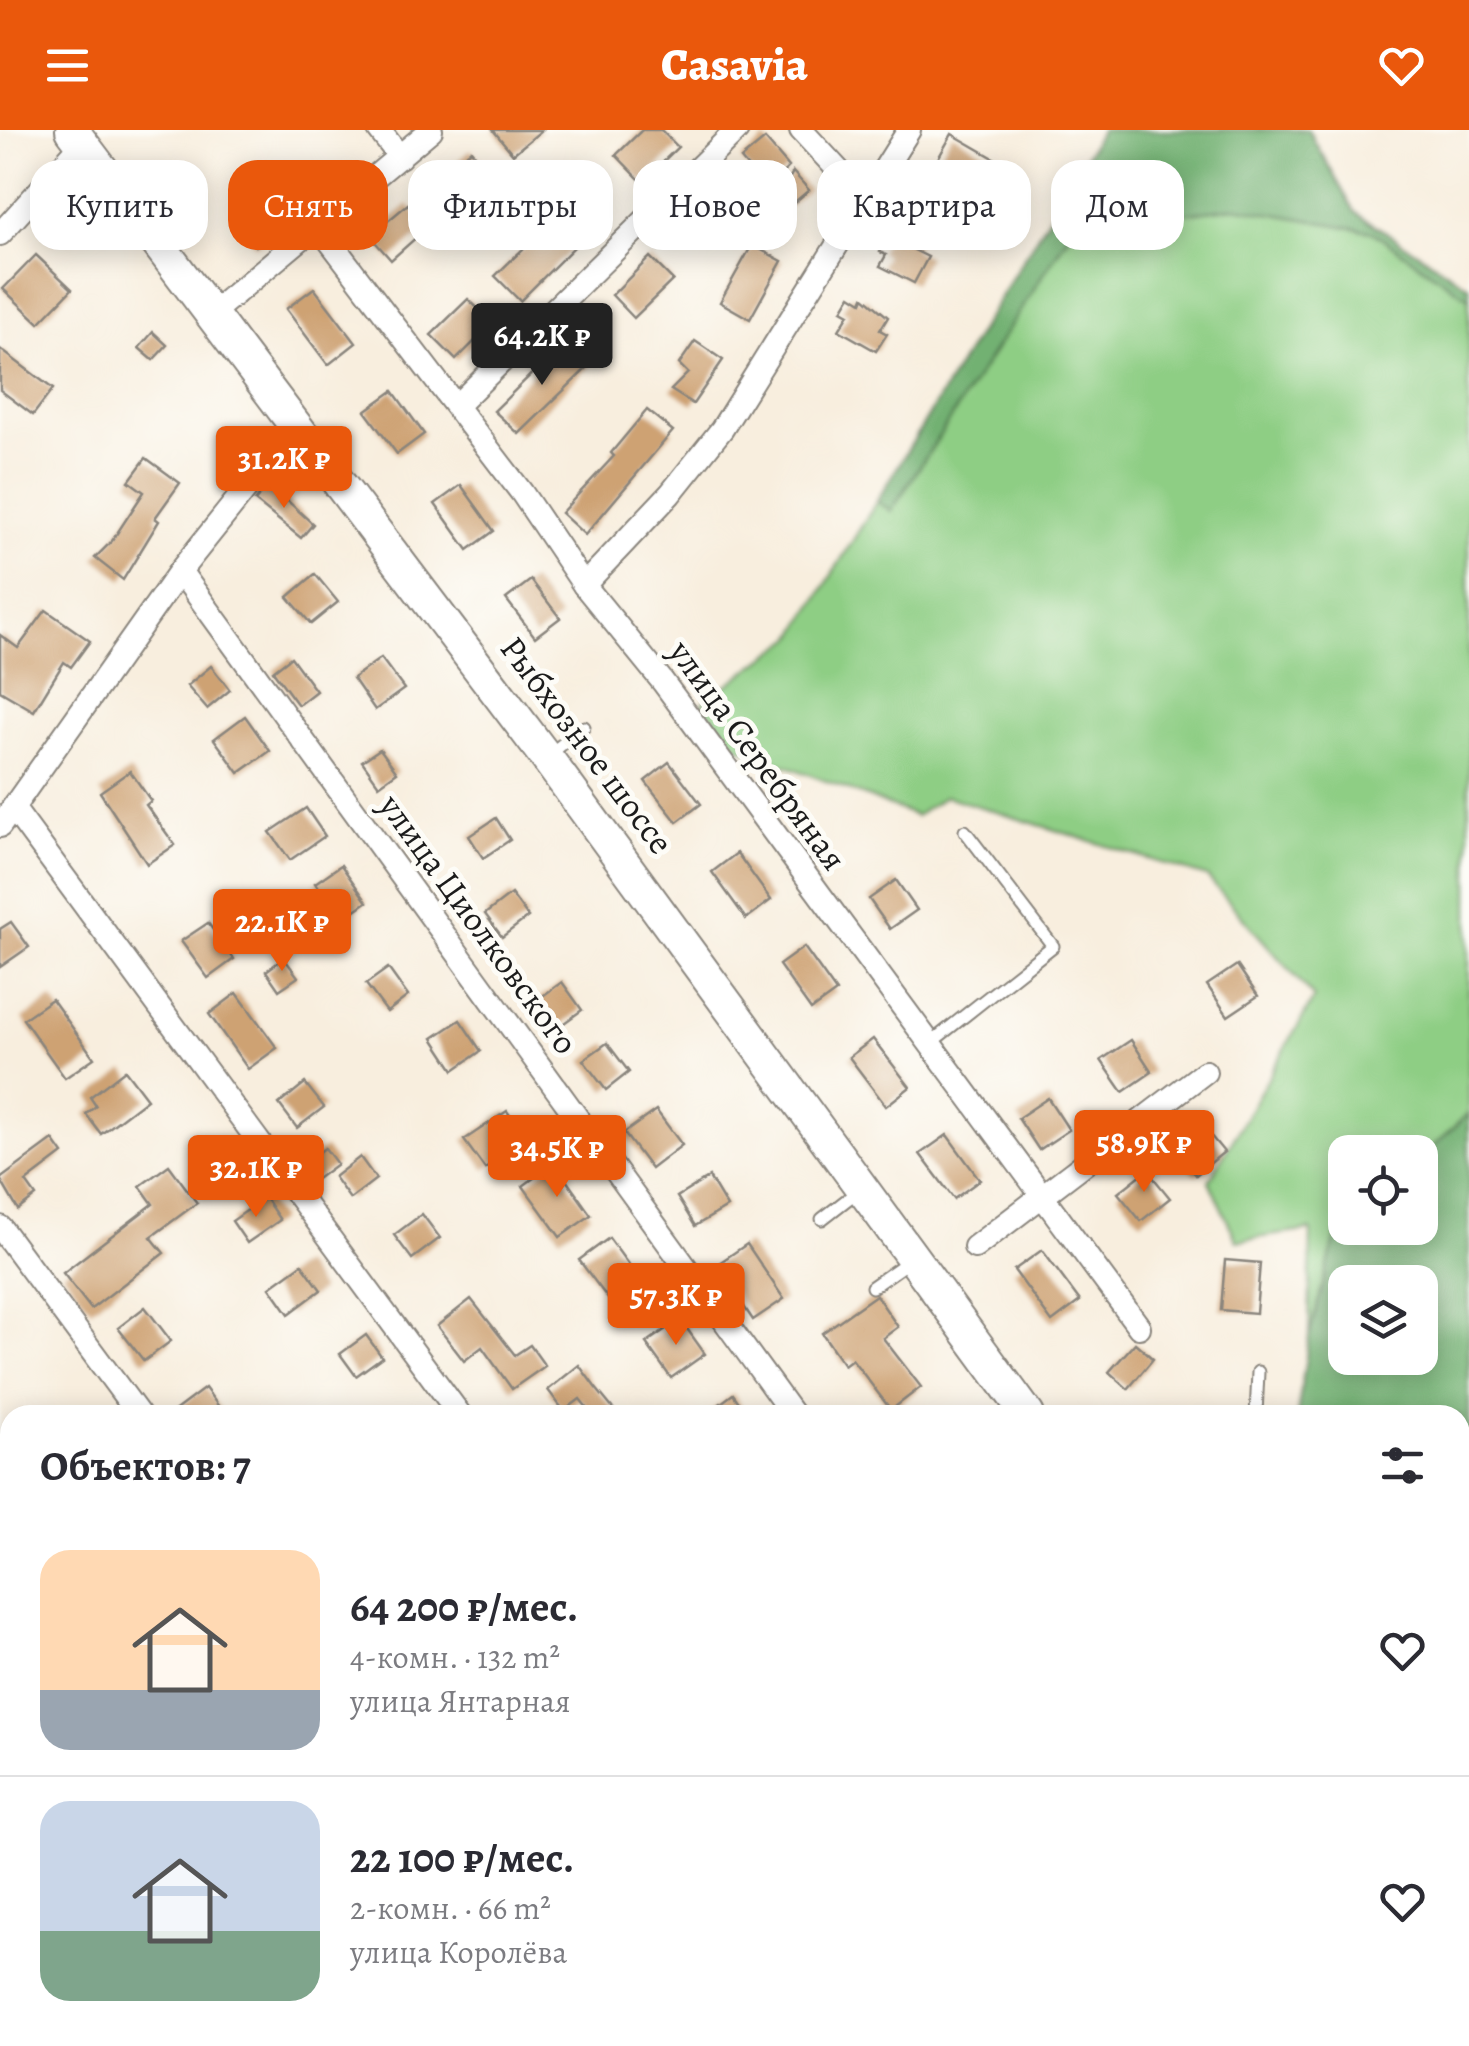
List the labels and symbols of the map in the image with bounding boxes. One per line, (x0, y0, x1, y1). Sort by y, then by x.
pin: 64.2K ₽ (450, 303, 634, 388)
pin: 31.2K ₽ (192, 426, 376, 511)
street label: Рыбхозное шоссе (489, 626, 685, 864)
street label: улица Серебряная (657, 629, 858, 880)
street label: улица Циолковского (368, 783, 590, 1064)
pin: 22.1K ₽ (190, 889, 374, 974)
pin: 58.9K ₽ (1052, 1110, 1236, 1195)
pin: 34.5K ₽ (465, 1115, 649, 1200)
pin: 32.1K ₽ (164, 1135, 348, 1220)
pin: 57.3K ₽ (584, 1263, 768, 1348)

